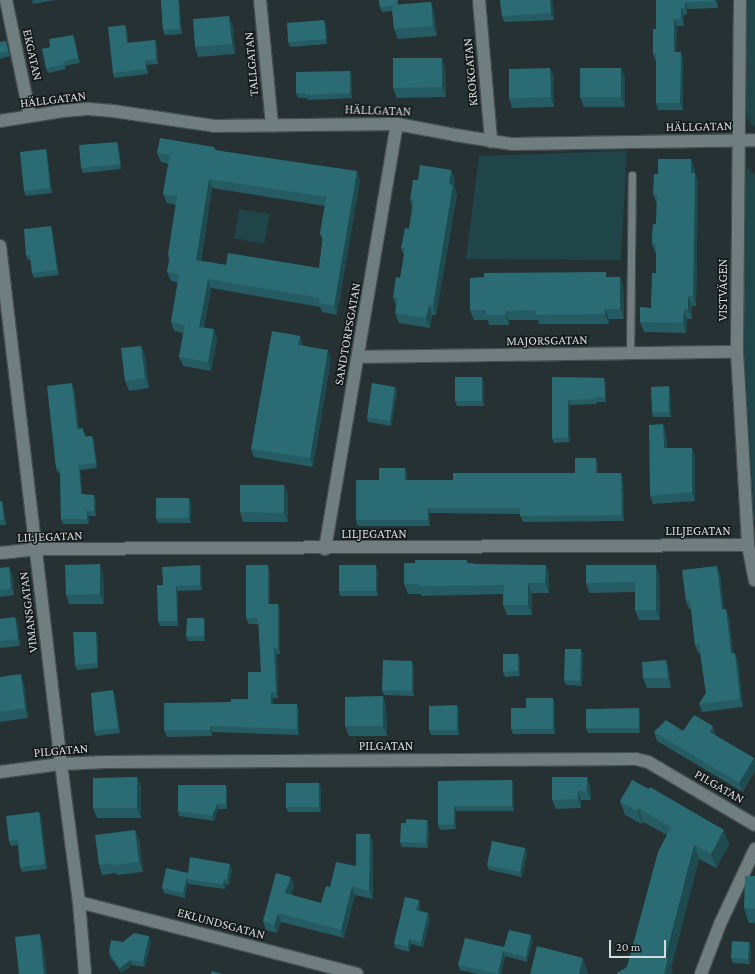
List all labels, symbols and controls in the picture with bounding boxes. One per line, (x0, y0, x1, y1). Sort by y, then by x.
street label: EKGATAN (19, 28, 45, 82)
street label: TALLGATAN (241, 31, 263, 97)
street label: KROKGATAN (460, 37, 482, 107)
street label: HÄLLGATAN (19, 88, 87, 112)
street label: HÄLLGATAN (344, 102, 412, 120)
street label: HÄLLGATAN (666, 119, 732, 135)
street label: VISTVÄGEN (715, 259, 731, 321)
street label: SANDTORPSGATAN (331, 282, 365, 386)
street label: MAJORSGATAN (506, 332, 588, 350)
street label: LILJEGATAN (665, 523, 731, 539)
street label: LILJEGATAN (341, 526, 407, 542)
street label: LILJEGATAN (17, 528, 83, 546)
street label: VIMANSGATAN (16, 570, 42, 654)
street label: PILGATAN (359, 738, 413, 754)
street label: PILGATAN (33, 741, 89, 761)
street label: PILGATAN (691, 767, 747, 807)
street label: EKLUNDSGATAN (175, 905, 267, 943)
scale bar (611, 932, 668, 958)
text: 20 m (616, 940, 640, 954)

